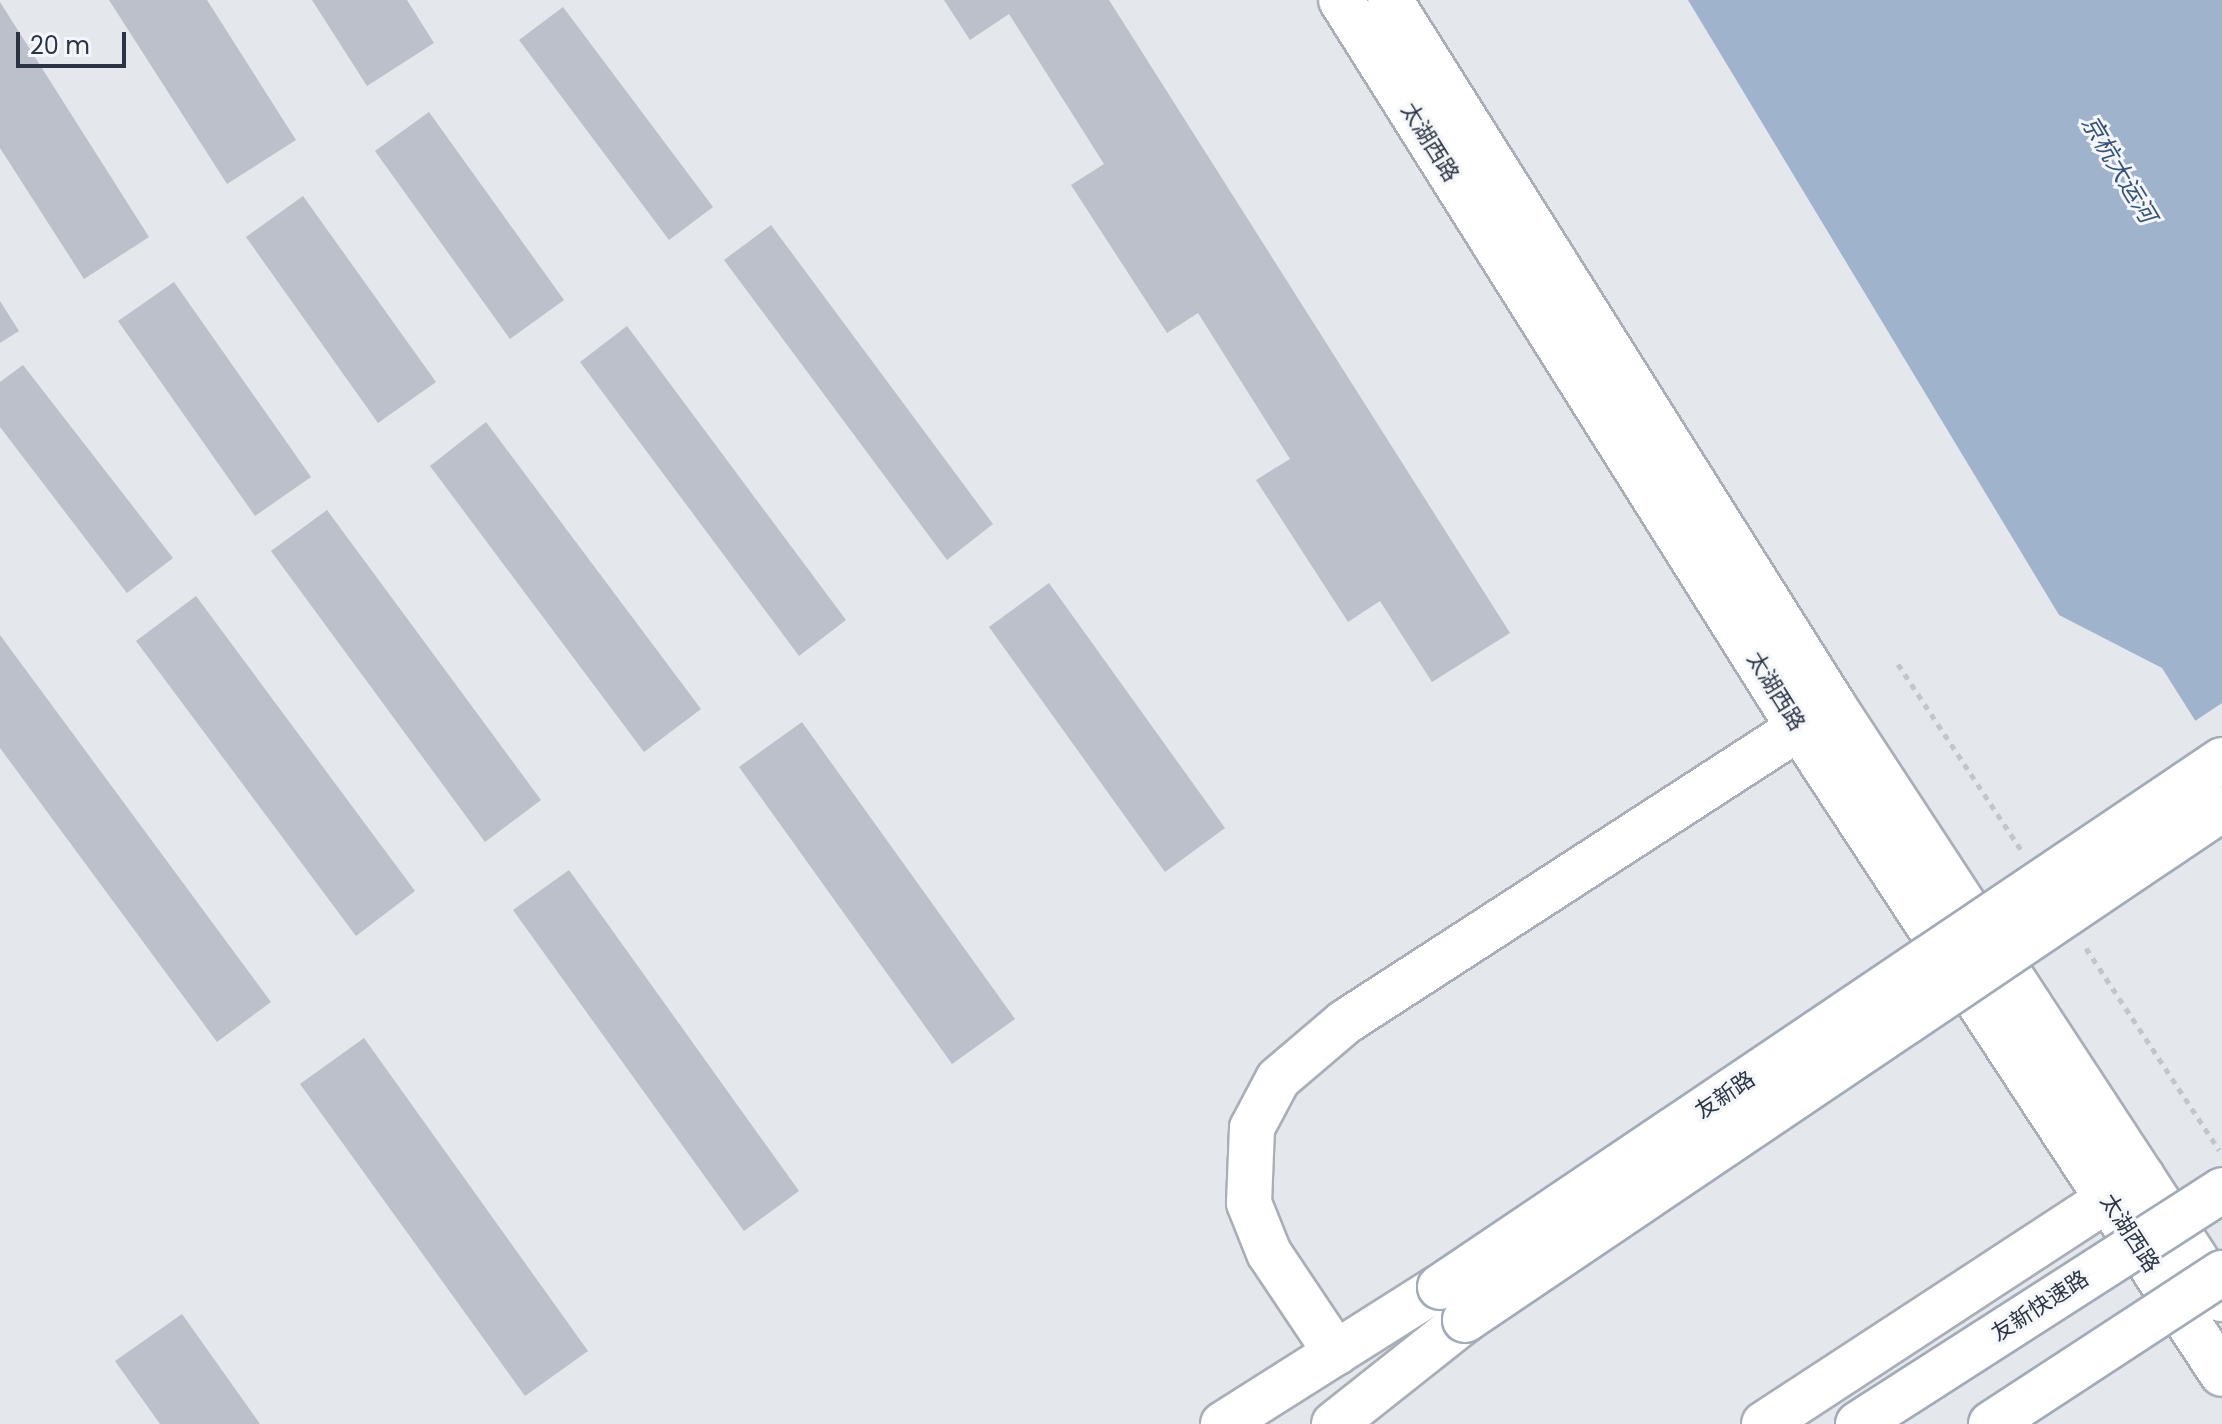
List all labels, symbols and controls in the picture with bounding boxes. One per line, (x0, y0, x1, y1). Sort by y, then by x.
scale bar (20, 16, 130, 66)
text: 20 m (30, 29, 90, 62)
street label: 太湖西路 (1395, 98, 1465, 186)
water label: 京杭大运河 (2076, 110, 2162, 228)
street label: 太湖西路 (1741, 647, 1811, 735)
street label: 友新路 (1690, 1066, 1760, 1124)
street label: 太湖西路 (2095, 1189, 2165, 1277)
street label: 友新快速路 (1987, 1265, 2093, 1347)

